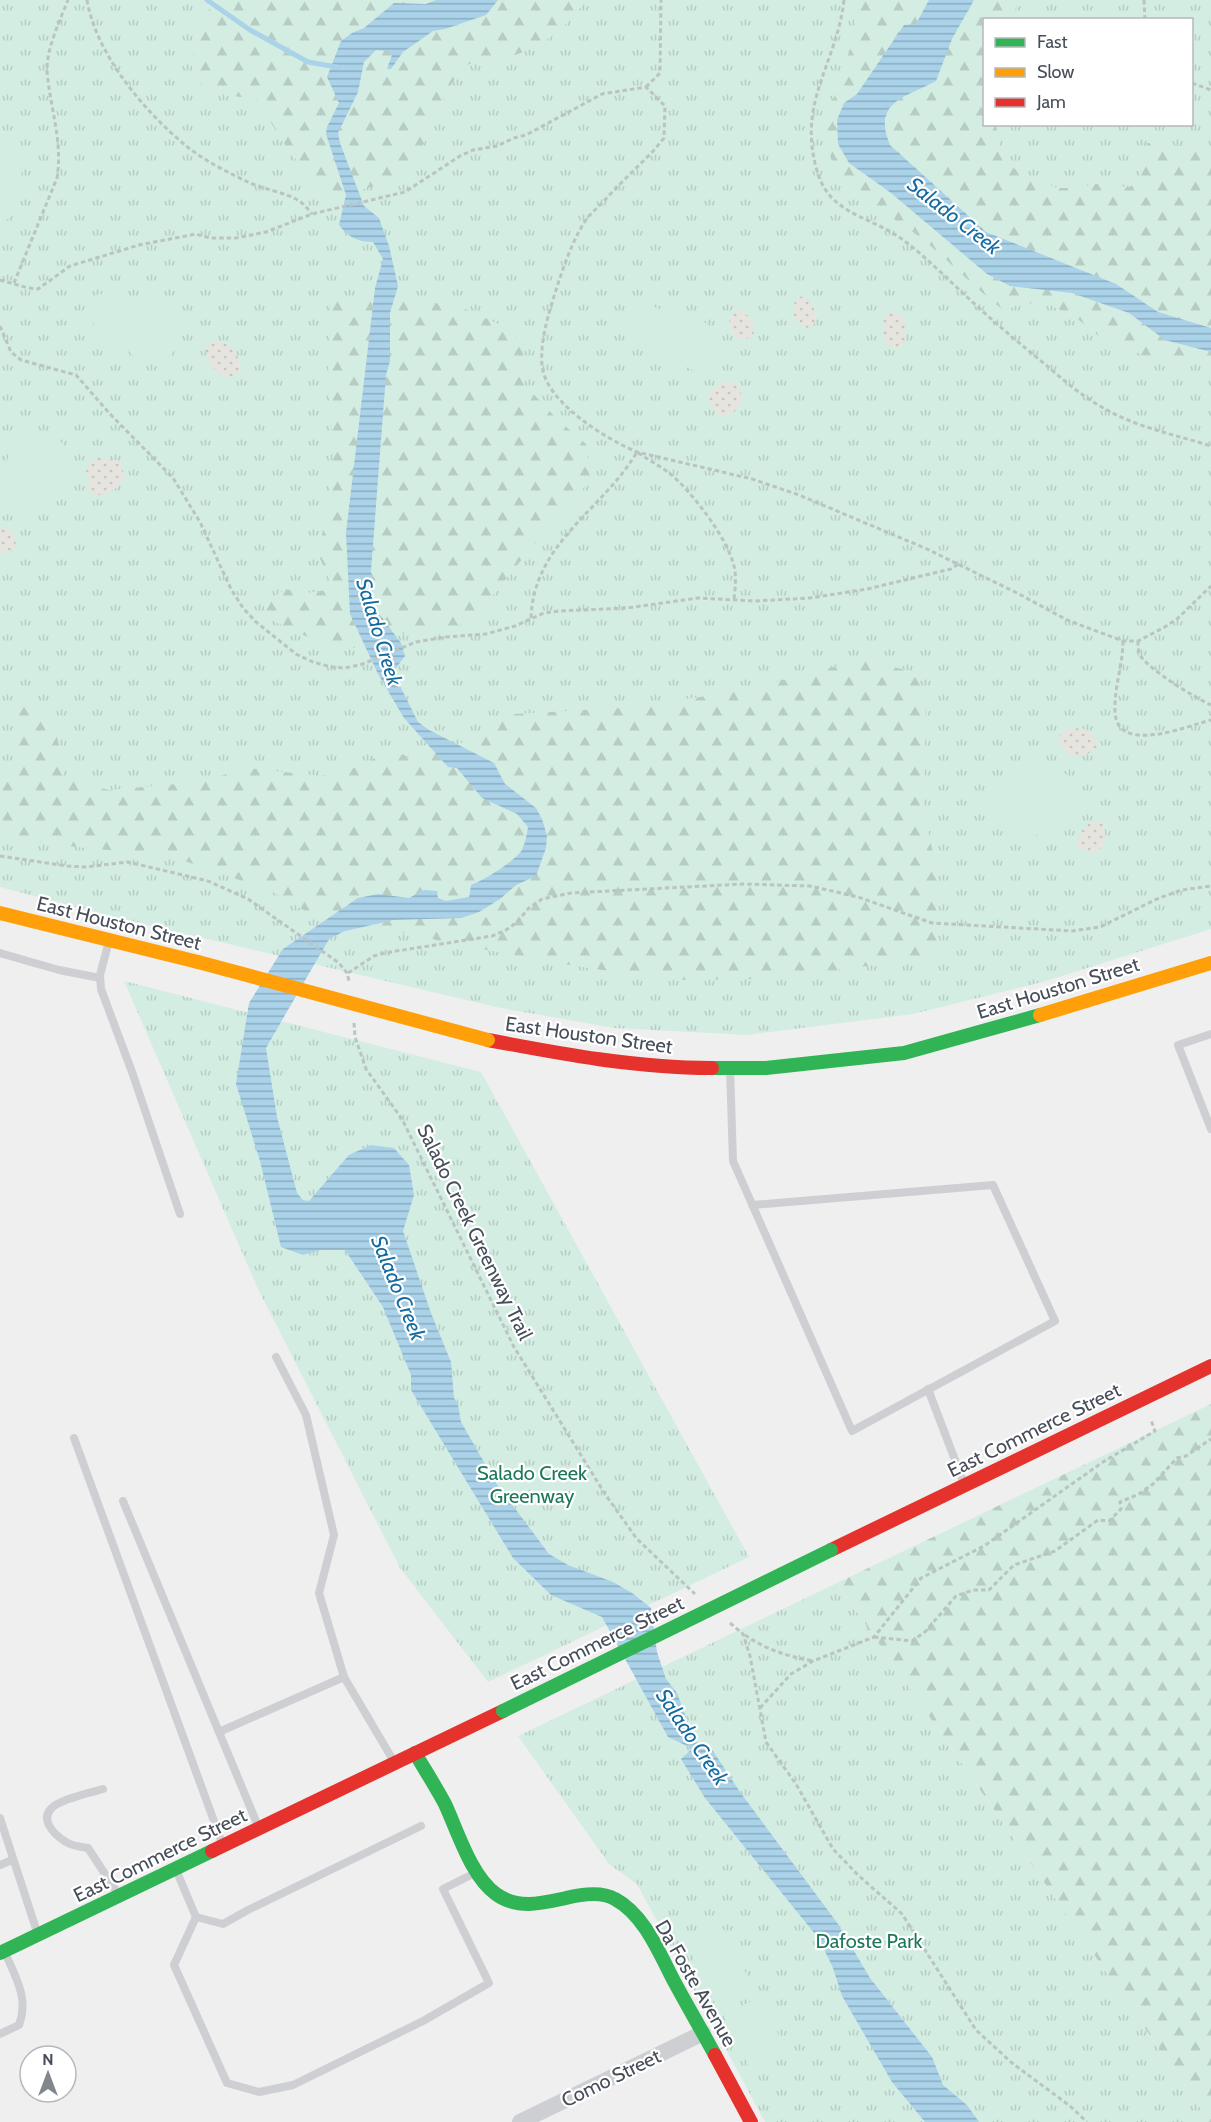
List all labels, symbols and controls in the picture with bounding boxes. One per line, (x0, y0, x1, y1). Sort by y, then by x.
legend (983, 18, 1193, 126)
text: Fast (1037, 31, 1068, 53)
text: Slow (1037, 61, 1074, 83)
text: Jam (1036, 91, 1066, 113)
water label: Salado Creek (903, 172, 1007, 260)
water label: Salado Creek (351, 575, 408, 690)
street label: East Houston Street (34, 891, 204, 955)
street label: East Houston Street (974, 952, 1142, 1024)
street label: East Houston Street (504, 1011, 674, 1059)
street label: Salado Creek Greenway Trail (412, 1120, 538, 1344)
water label: Salado Creek (366, 1232, 431, 1345)
street label: East Commerce Street (943, 1378, 1125, 1482)
park label: Salado Creek Greenway (477, 1461, 587, 1508)
street label: East Commerce Street (506, 1591, 688, 1695)
water label: Salado Creek (651, 1684, 734, 1791)
street label: East Commerce Street (69, 1803, 251, 1907)
street label: Da Foste Avenue (650, 1915, 742, 2051)
park label: Dafoste Park (815, 1929, 923, 1953)
north arrow (18, 2044, 78, 2104)
street label: Como Street (557, 2044, 665, 2112)
text: N (42, 2050, 54, 2069)

